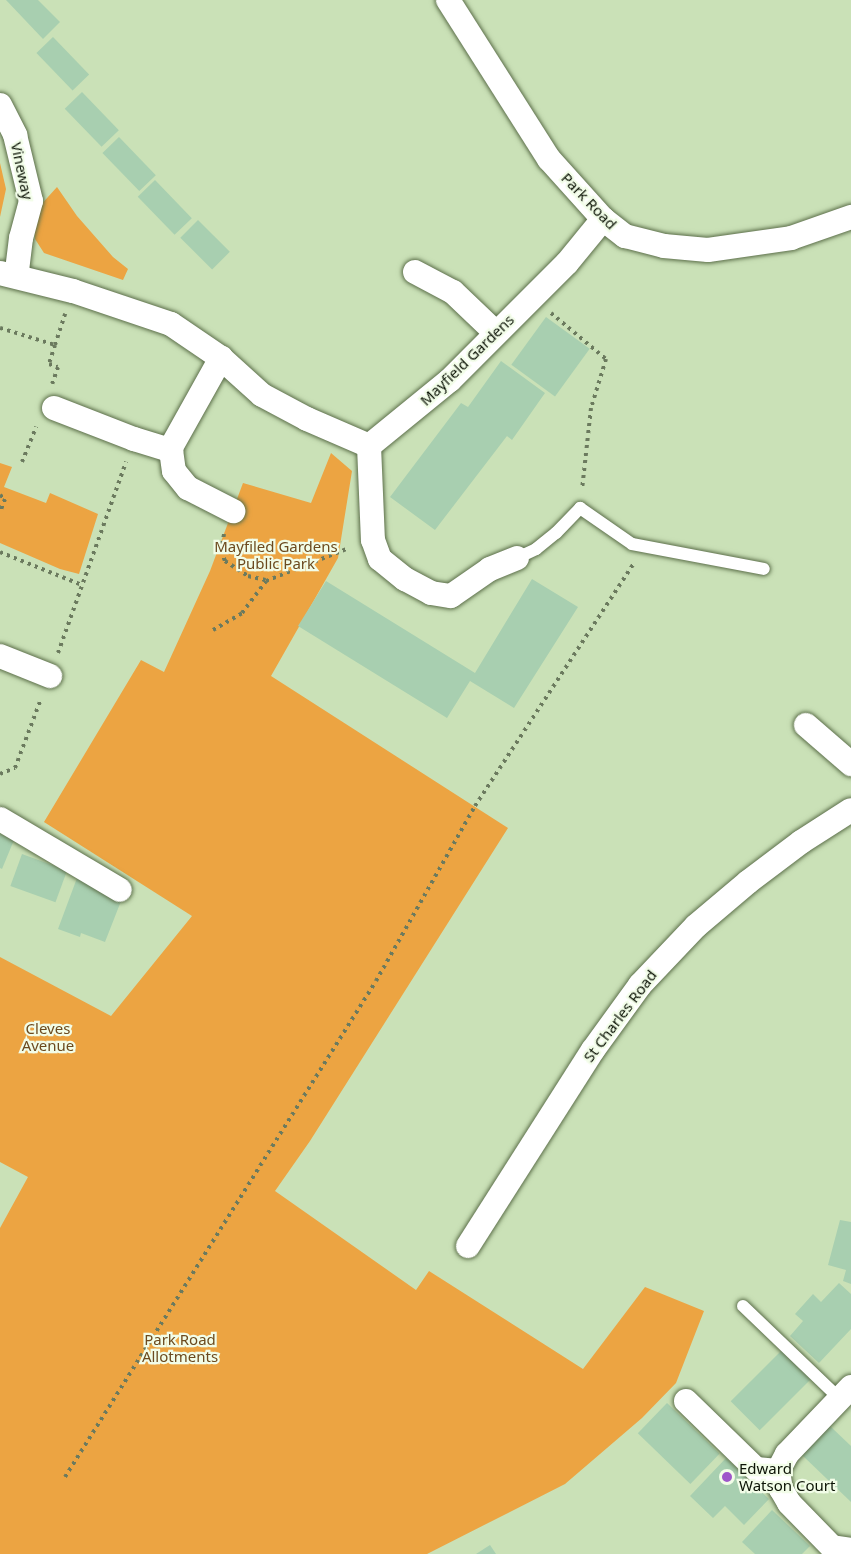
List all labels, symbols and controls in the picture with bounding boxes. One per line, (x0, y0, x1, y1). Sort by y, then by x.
street label: Vineway (7, 141, 37, 201)
street label: Park Road (558, 169, 620, 233)
street label: Mayfield Gardens (416, 311, 518, 409)
park label: Mayfiled Gardens Public Park (214, 537, 338, 572)
street label: St Charles Road (580, 967, 660, 1065)
park label: Cleves Avenue (22, 1019, 74, 1054)
park label: Park Road Allotments (142, 1330, 218, 1365)
place label: Edward Watson Court (739, 1459, 835, 1494)
marker: Edward Watson Court (720, 1470, 734, 1484)

